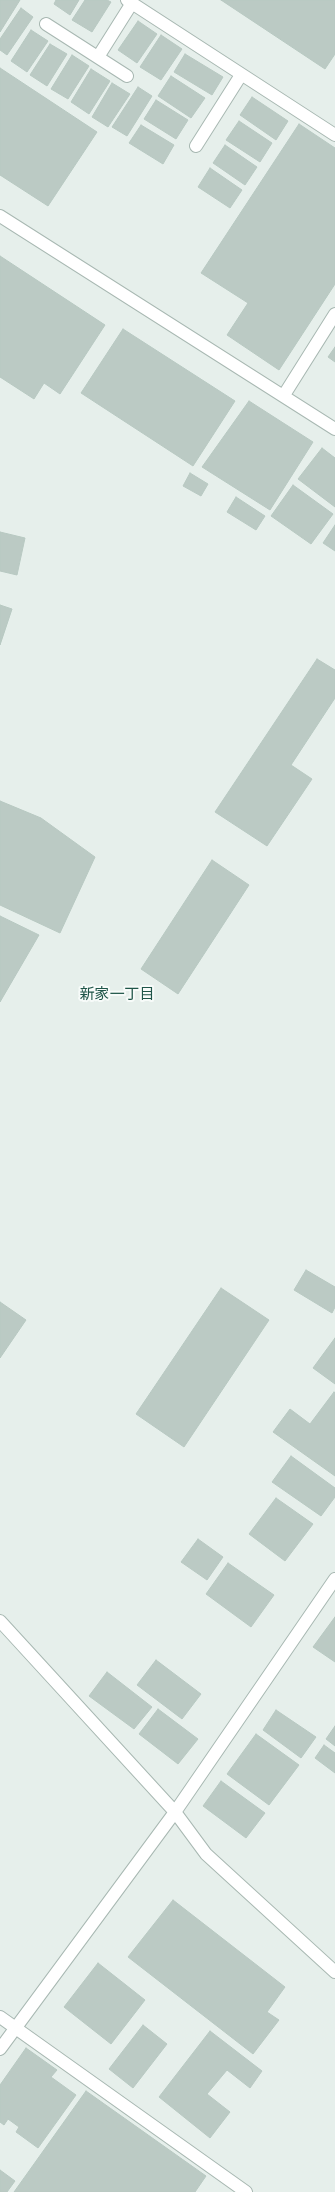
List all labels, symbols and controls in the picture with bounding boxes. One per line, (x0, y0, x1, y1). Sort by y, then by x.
district label: 新家一丁目 (80, 986, 154, 1004)

